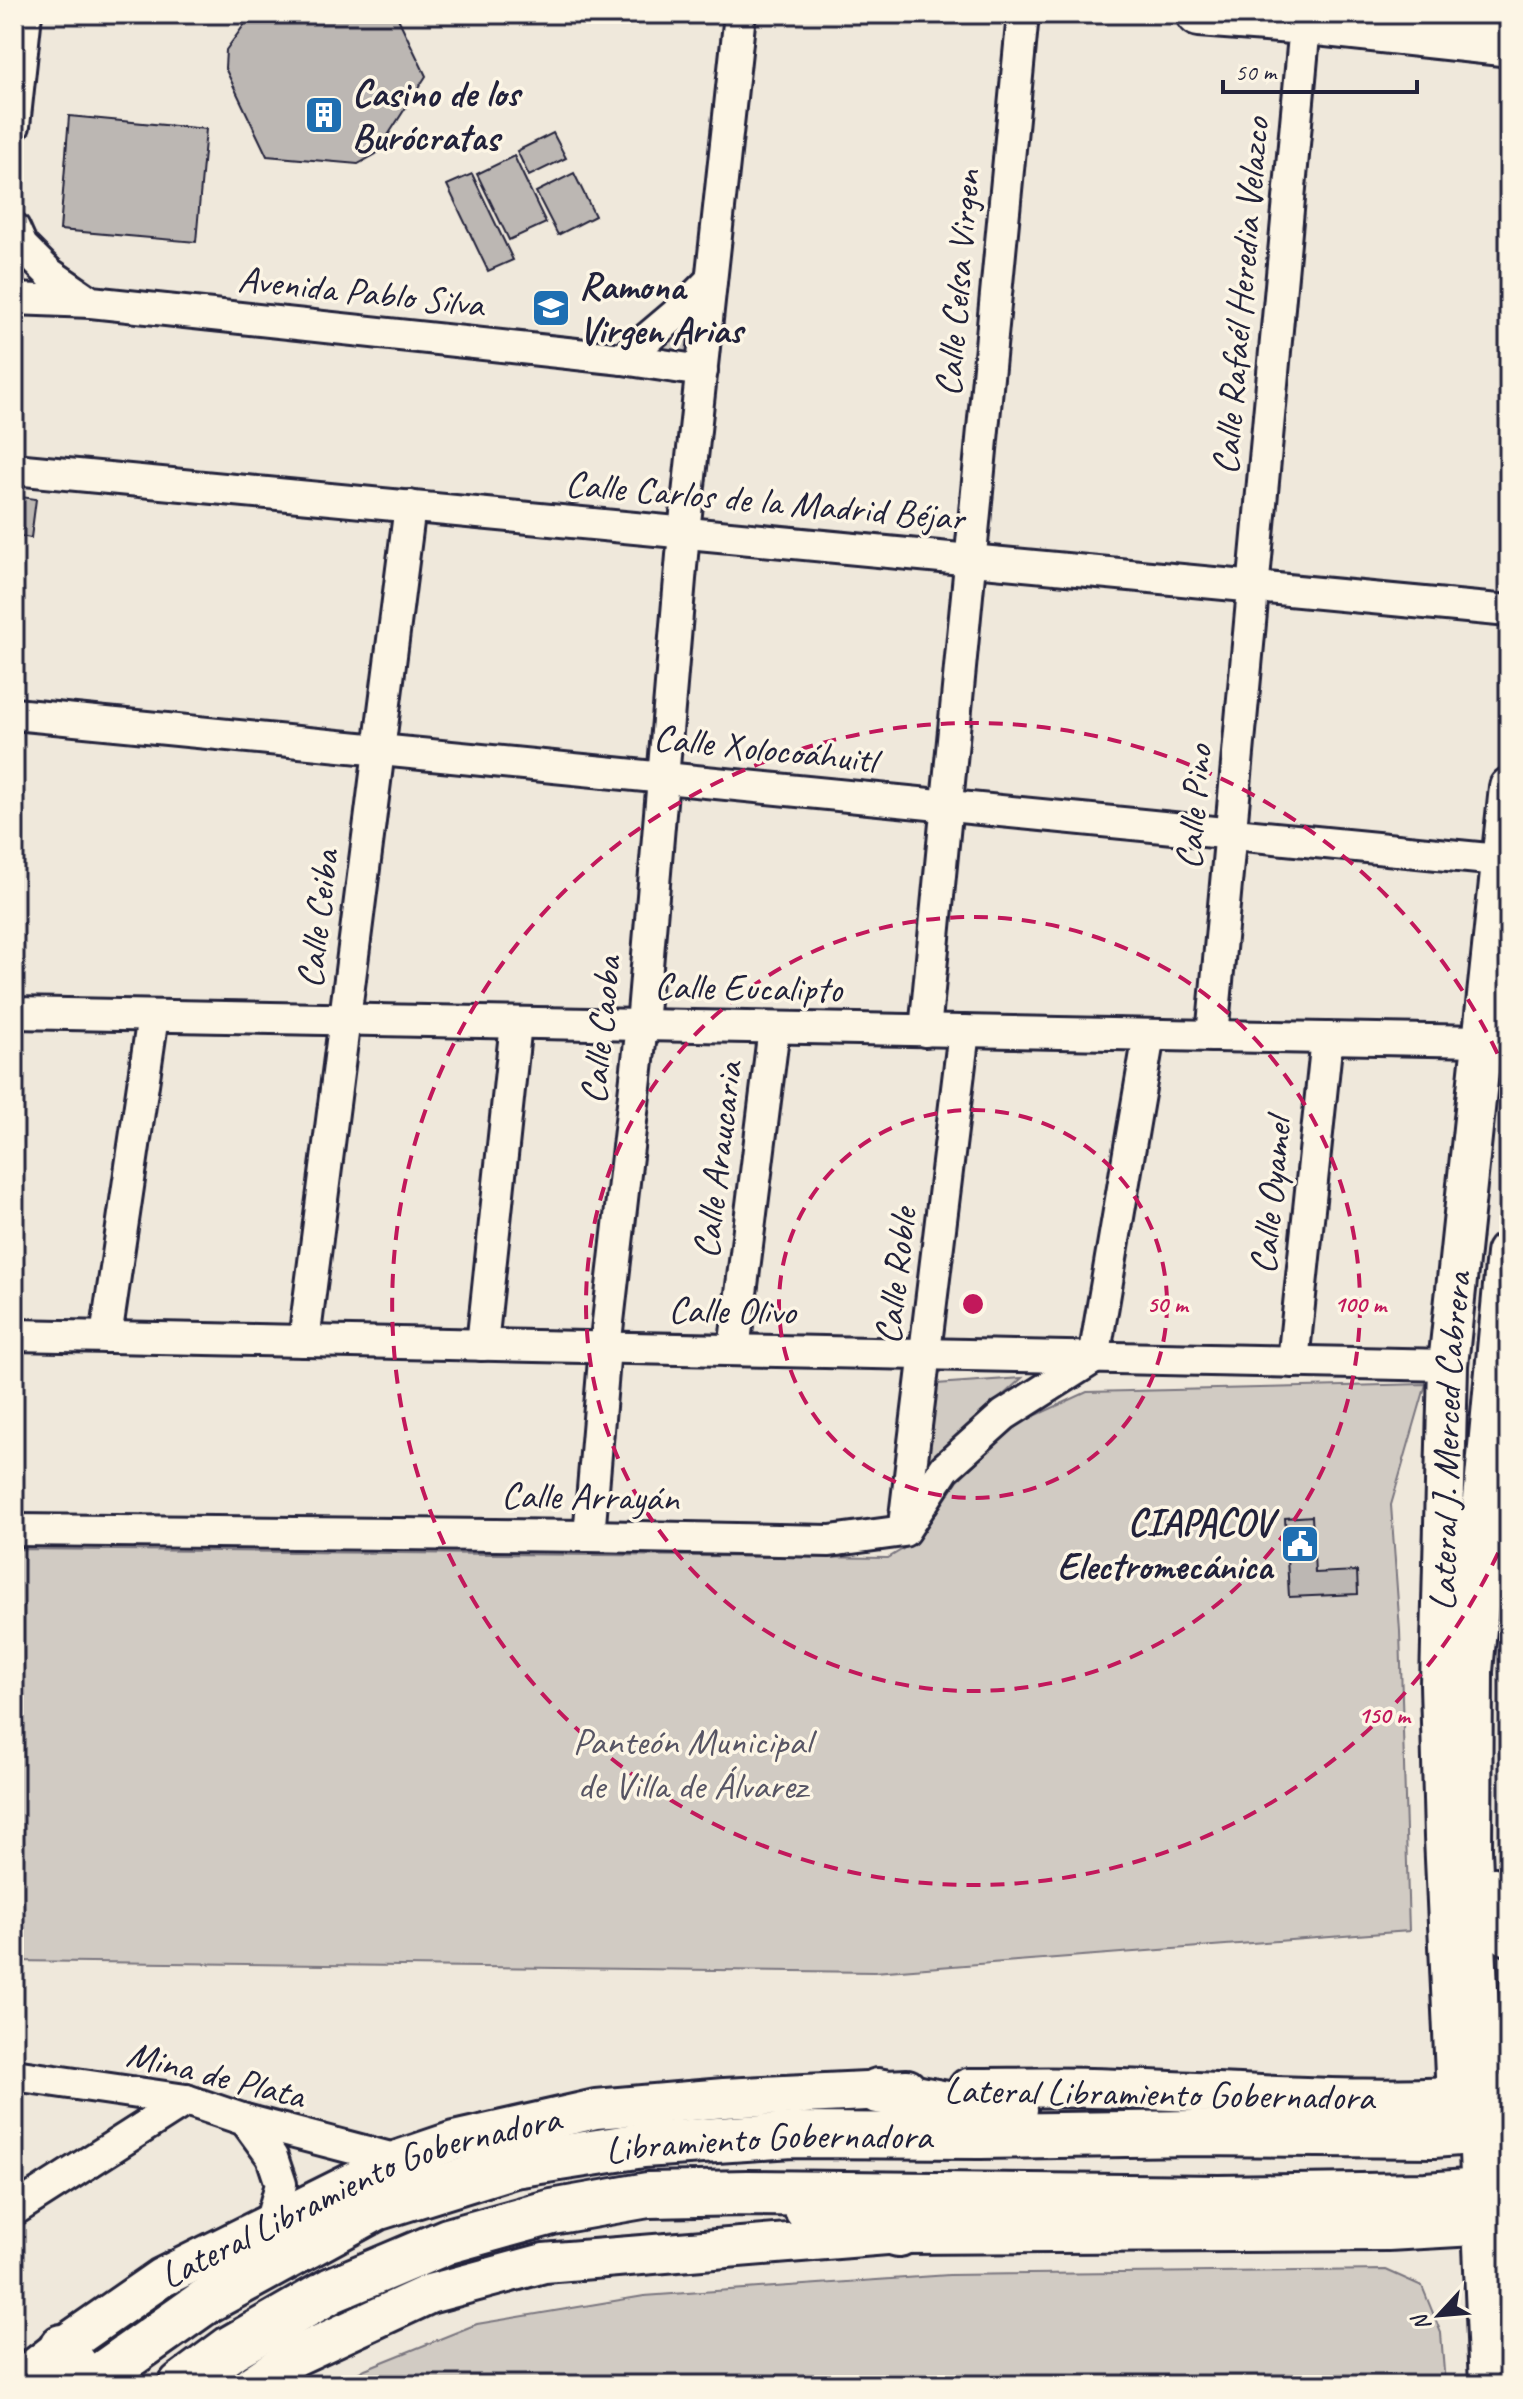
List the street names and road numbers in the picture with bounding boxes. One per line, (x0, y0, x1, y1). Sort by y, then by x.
street label: Calle Rafaél Heredia Velazco (1201, 113, 1280, 476)
street label: Calle Celsa Virgen (924, 166, 991, 398)
street label: Avenida Pablo Silva (236, 255, 489, 328)
street label: Calle Carlos de la Madrid Béjar (564, 460, 969, 542)
street label: Calle Xolocoáhuitl (651, 713, 885, 784)
street label: Calle Pino (1165, 740, 1223, 871)
street label: Calle Ceiba (286, 845, 350, 991)
street label: Calle Caoba (569, 951, 632, 1106)
street label: Calle Eucalipto (654, 962, 844, 1013)
street label: Calle Araucaria (682, 1057, 753, 1261)
street label: Calle Oyamel (1239, 1109, 1303, 1276)
street label: Calle Roble (864, 1203, 927, 1347)
street label: Lateral J. Merced Cabrera (1419, 1267, 1482, 1612)
street label: Calle Olivo (668, 1286, 799, 1335)
street label: Calle Arrayán (501, 1471, 681, 1522)
street label: Mina de Plata (122, 2030, 312, 2120)
street label: Lateral Libramiento Gobernadora (944, 2066, 1377, 2121)
street label: Lateral Libramiento Gobernadora (152, 2094, 567, 2299)
street label: Libramiento Gobernadora (602, 2112, 934, 2175)

